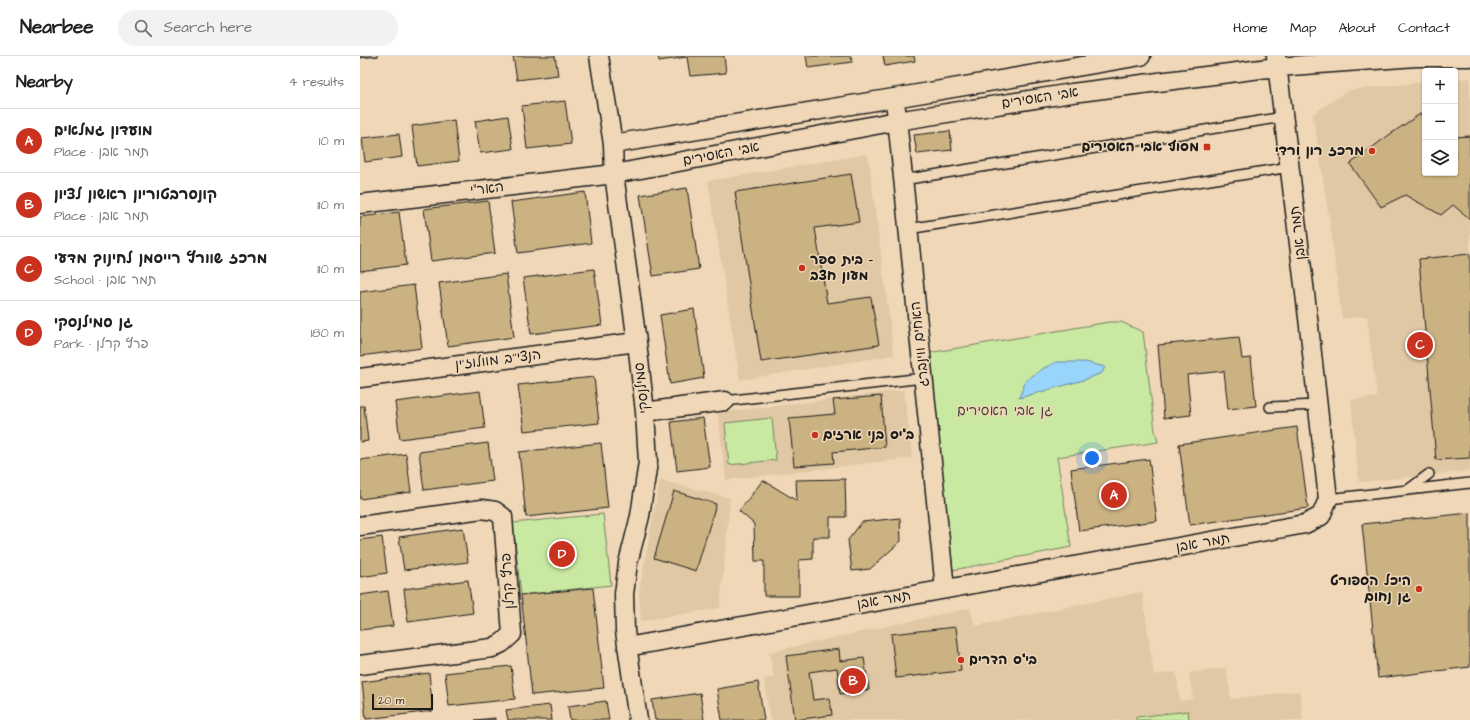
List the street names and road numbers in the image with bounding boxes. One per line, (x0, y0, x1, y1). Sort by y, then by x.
street label: אבי האסירים (1000, 82, 1080, 114)
street label: אבי האסירים (681, 137, 761, 171)
street label: האר"י (469, 177, 505, 201)
street label: תמר אבן (1285, 205, 1311, 261)
street label: האחים ווינברג (906, 300, 934, 388)
street label: הנצי''ב מוולוז'ין (454, 345, 542, 375)
street label: סמילנסקי (629, 362, 655, 414)
street label: תמר אבן (1174, 528, 1232, 558)
street label: פרץ קרלן (496, 552, 520, 610)
street label: תמר אבן (855, 585, 913, 615)

